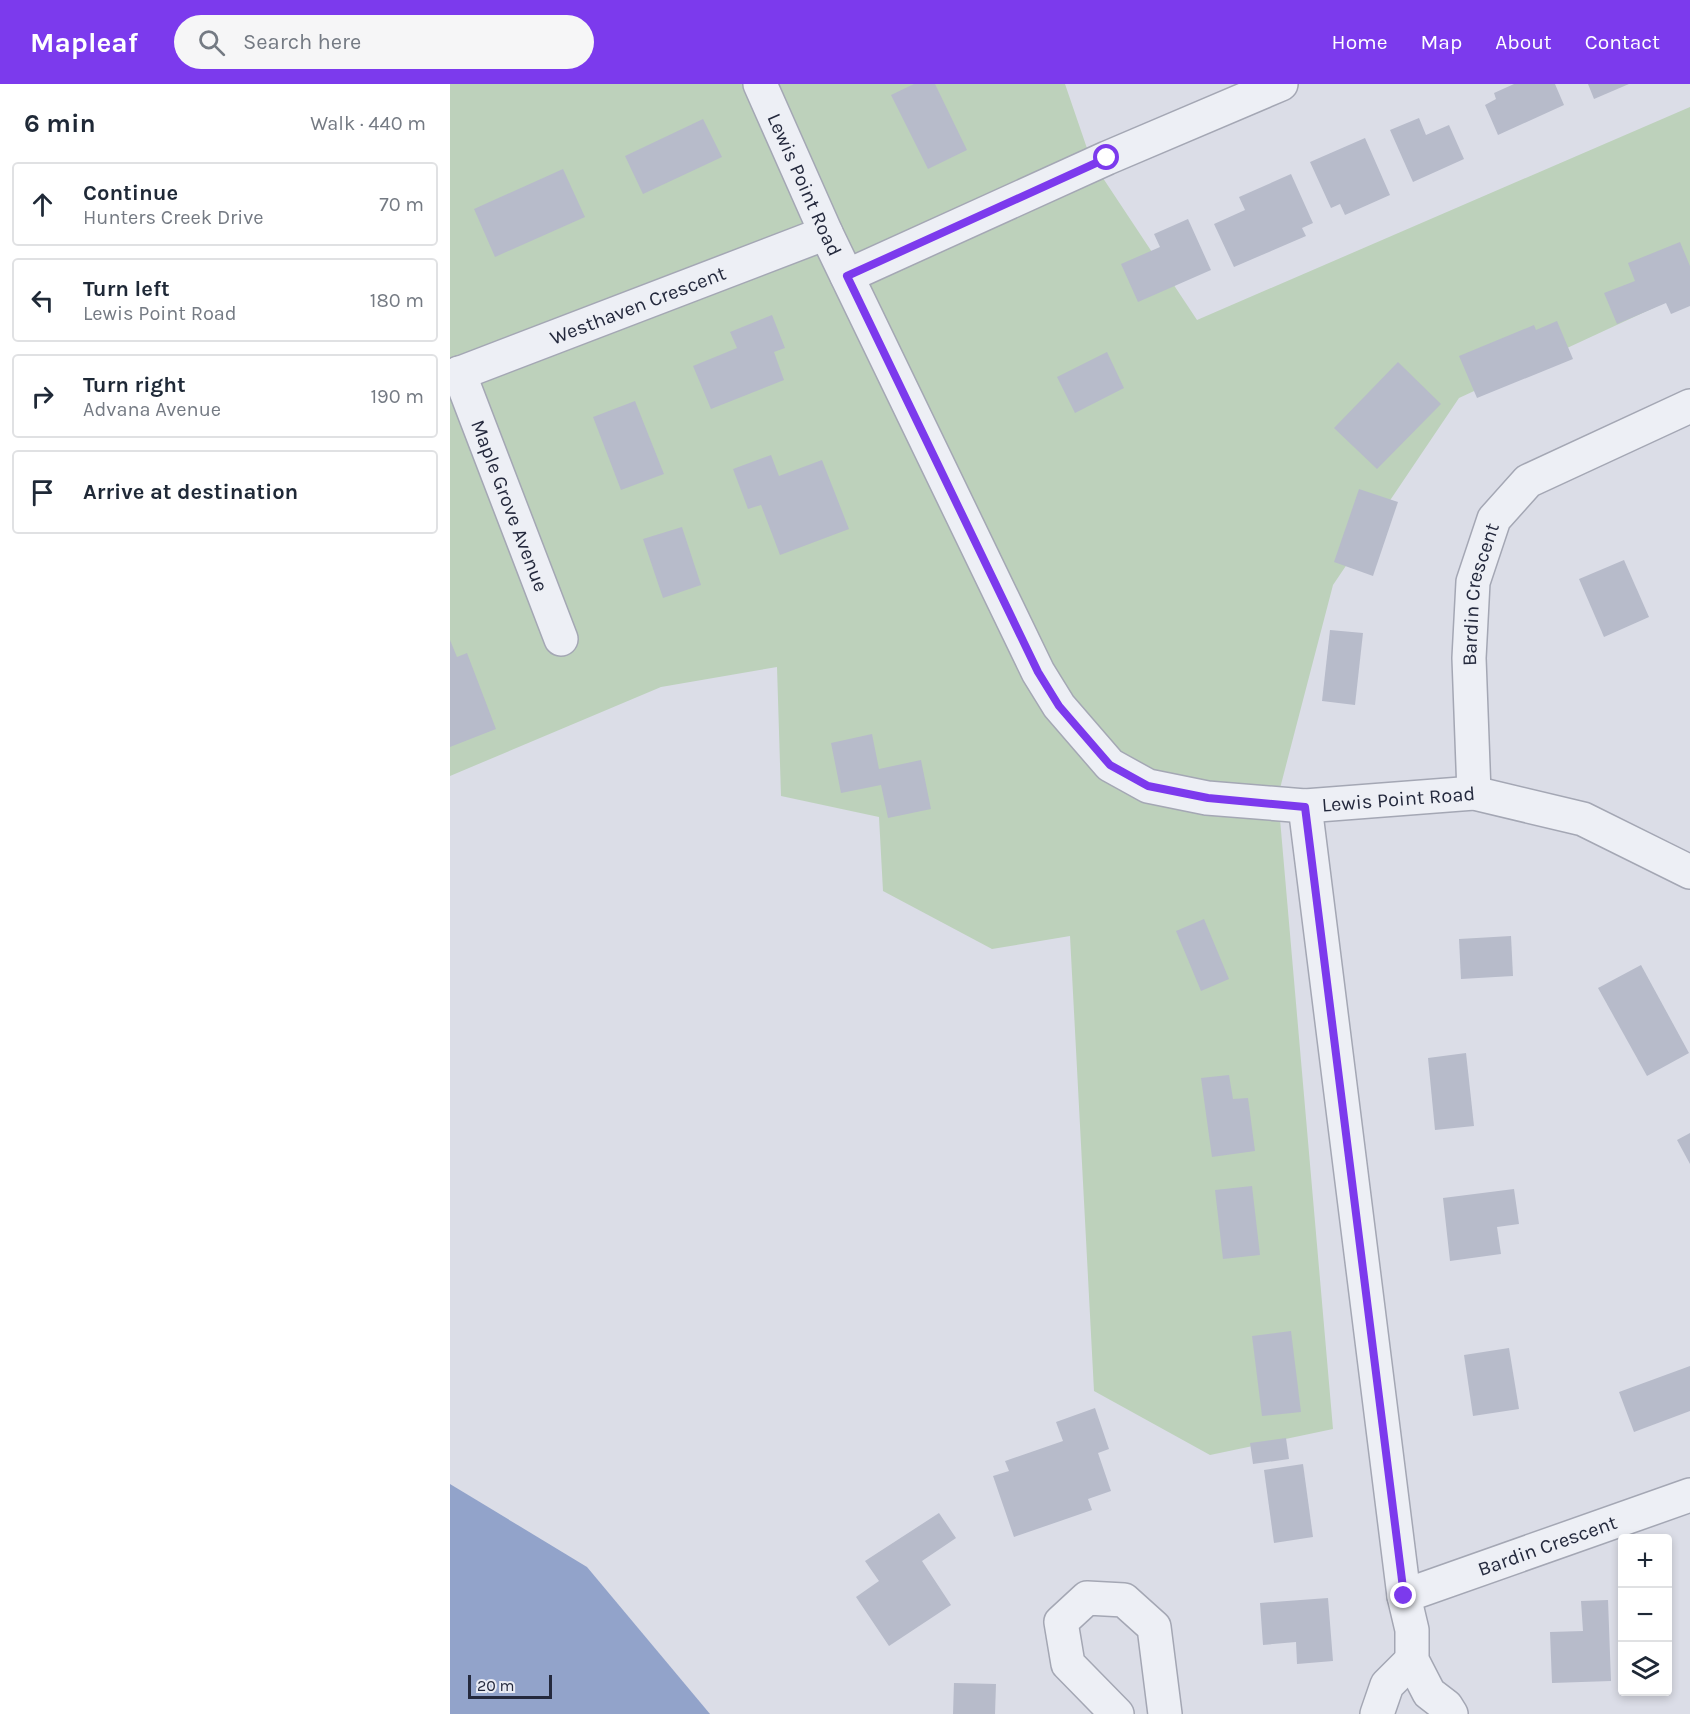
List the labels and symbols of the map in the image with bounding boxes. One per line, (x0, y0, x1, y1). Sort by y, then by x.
street label: Lewis Point Road (762, 110, 846, 260)
route start (1093, 144, 1119, 170)
street label: Westhaven Crescent (547, 261, 729, 350)
street label: Maple Grove Avenue (466, 417, 553, 595)
street label: Bardin Crescent (1458, 520, 1504, 666)
street label: Lewis Point Road (1321, 782, 1476, 817)
street label: Bardin Crescent (1475, 1511, 1621, 1581)
route end (1390, 1582, 1416, 1608)
scale bar (468, 1672, 552, 1700)

